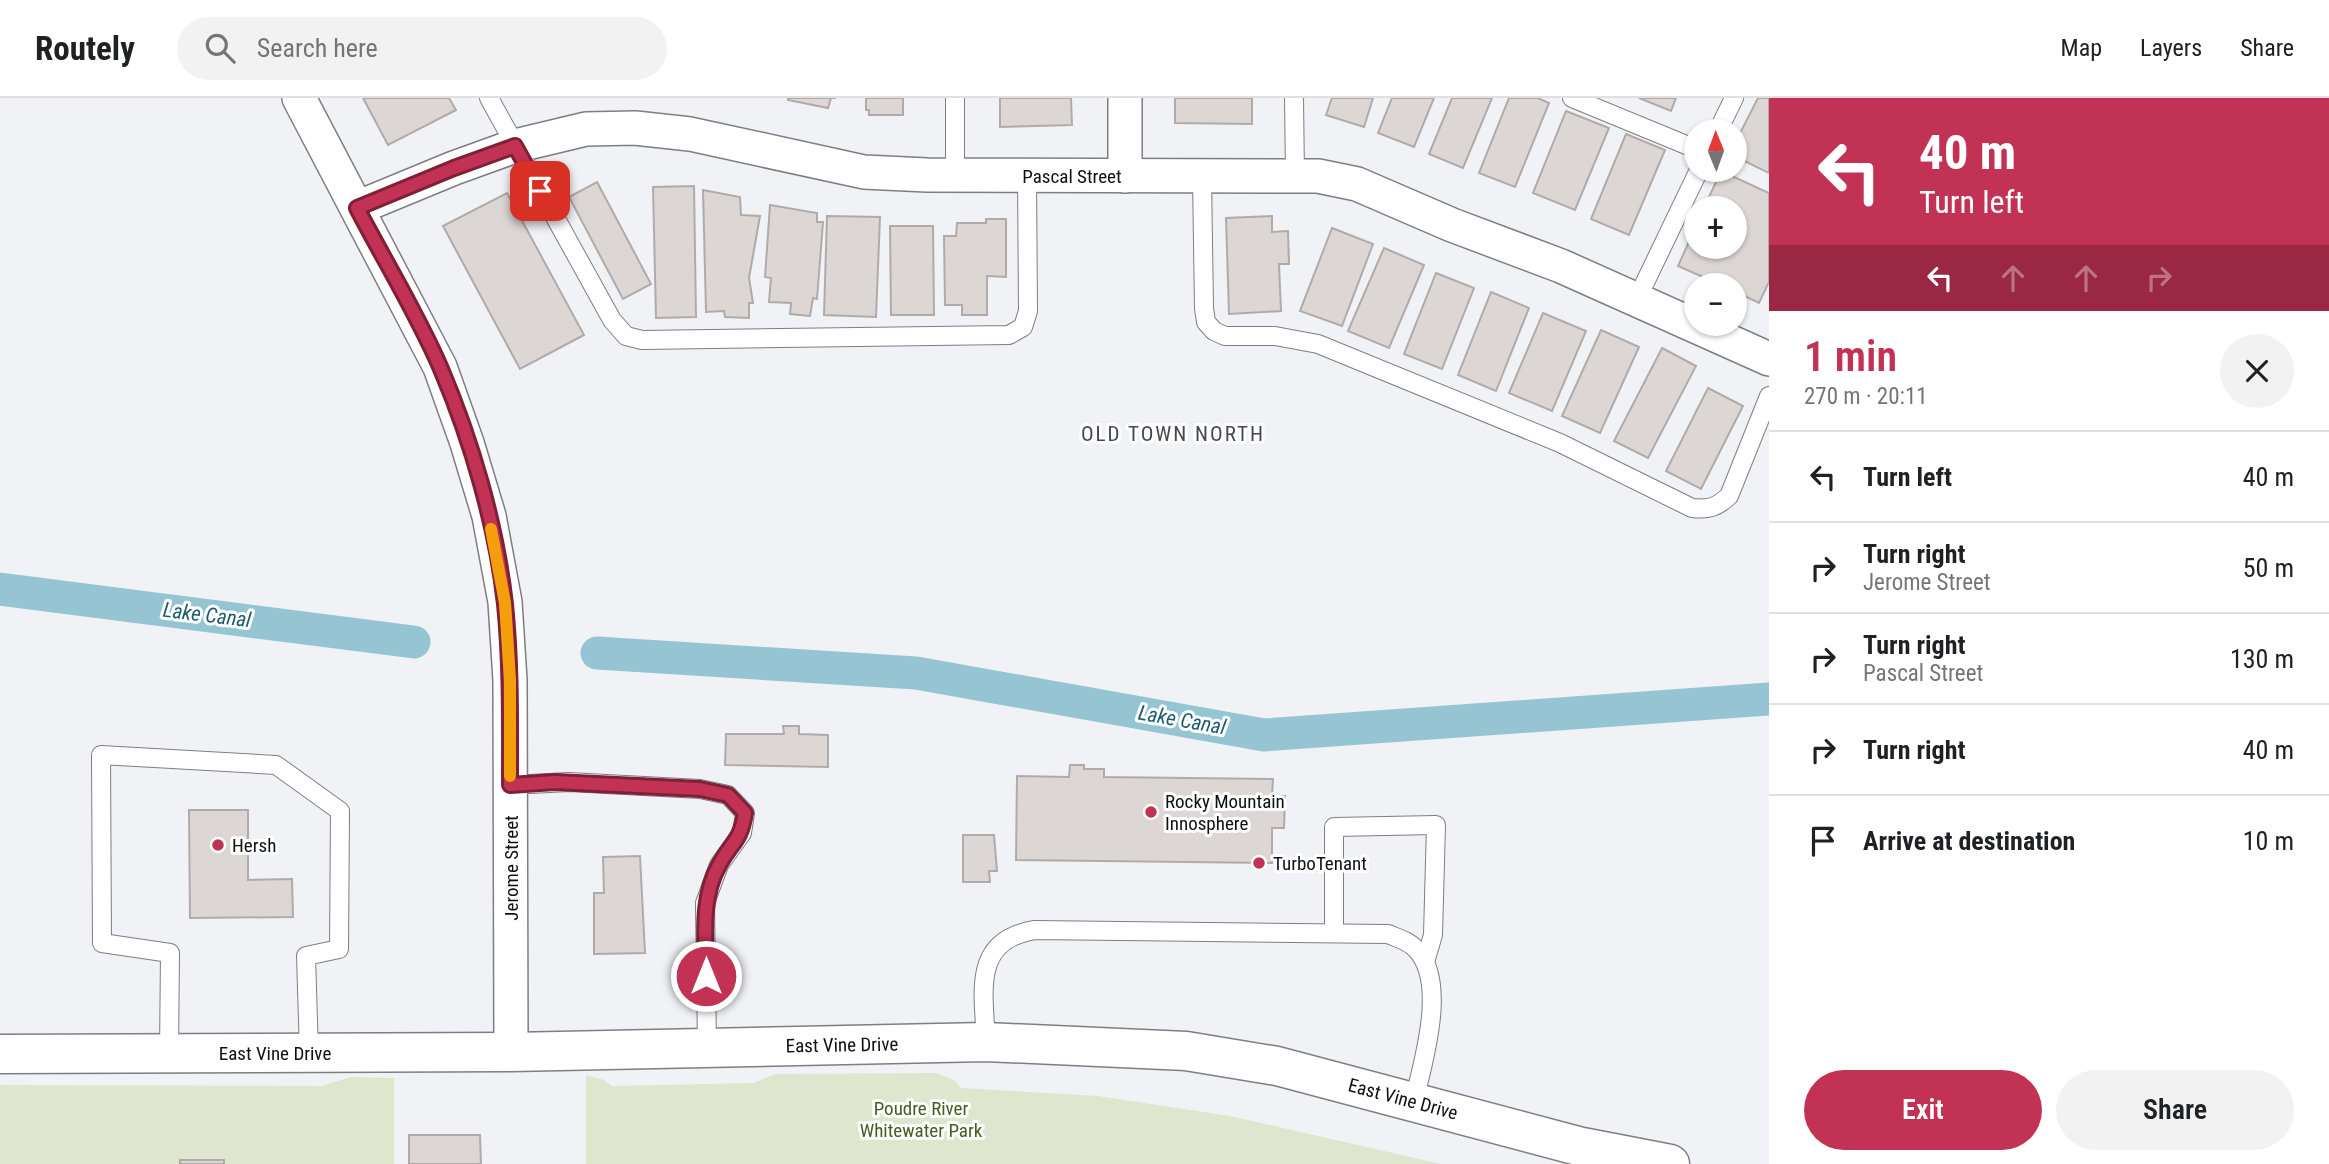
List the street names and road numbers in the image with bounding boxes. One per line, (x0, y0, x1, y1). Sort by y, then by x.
street label: Pascal Street (1022, 165, 1122, 188)
street label: Jerome Street (500, 815, 523, 921)
street label: East Vine Drive (786, 1033, 899, 1057)
street label: East Vine Drive (219, 1042, 331, 1065)
street label: East Vine Drive (1346, 1073, 1460, 1125)

